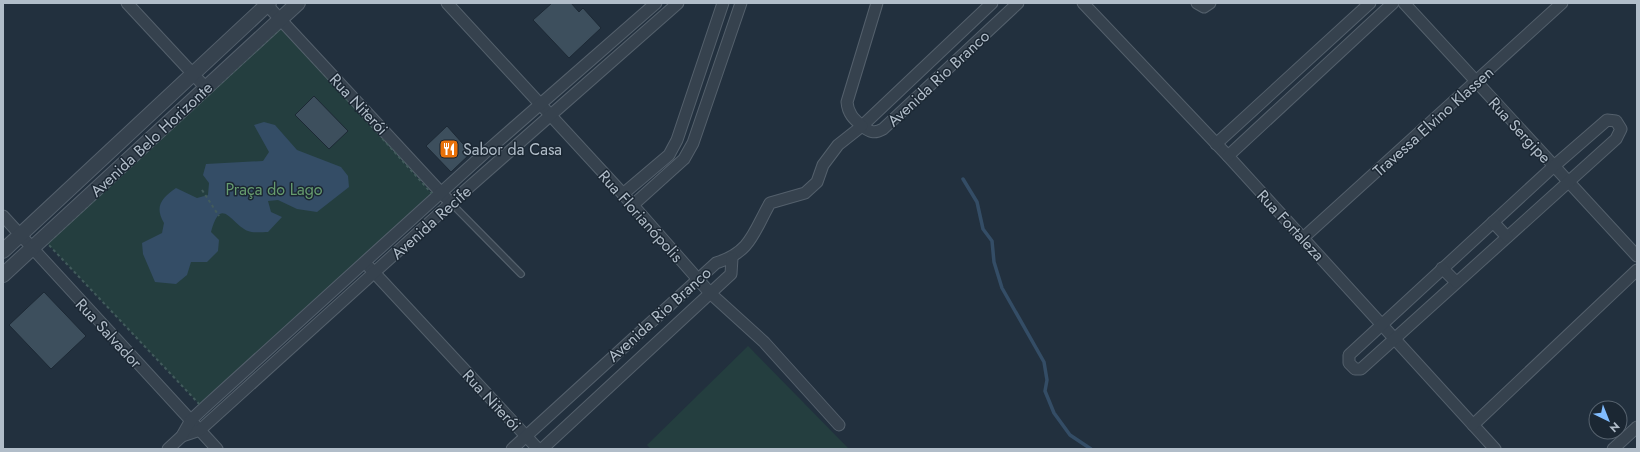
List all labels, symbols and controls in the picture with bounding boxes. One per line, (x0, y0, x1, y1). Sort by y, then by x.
street label: Avenida Rio Branco (882, 25, 995, 132)
street label: Travessa Elvino Klassen (1368, 61, 1499, 182)
street label: Rua Niterói (324, 68, 393, 140)
street label: Avenida Belo Horizonte (85, 77, 218, 202)
street label: Rua Sergipe (1483, 92, 1556, 168)
restaurant icon: Sabor da Casa (438, 138, 460, 160)
place label: Sabor da Casa (463, 138, 562, 161)
street label: Rua Florianópolis (593, 165, 688, 267)
park label: Praça do Lago (225, 178, 323, 201)
street label: Avenida Recife (386, 180, 476, 265)
street label: Rua Fortaleza (1252, 185, 1330, 266)
street label: Avenida Rio Branco (602, 261, 716, 367)
street label: Rua Salvador (70, 293, 147, 374)
street label: Rua Niterói (457, 364, 526, 436)
north arrow (1588, 400, 1628, 440)
text: N (1606, 418, 1623, 436)

